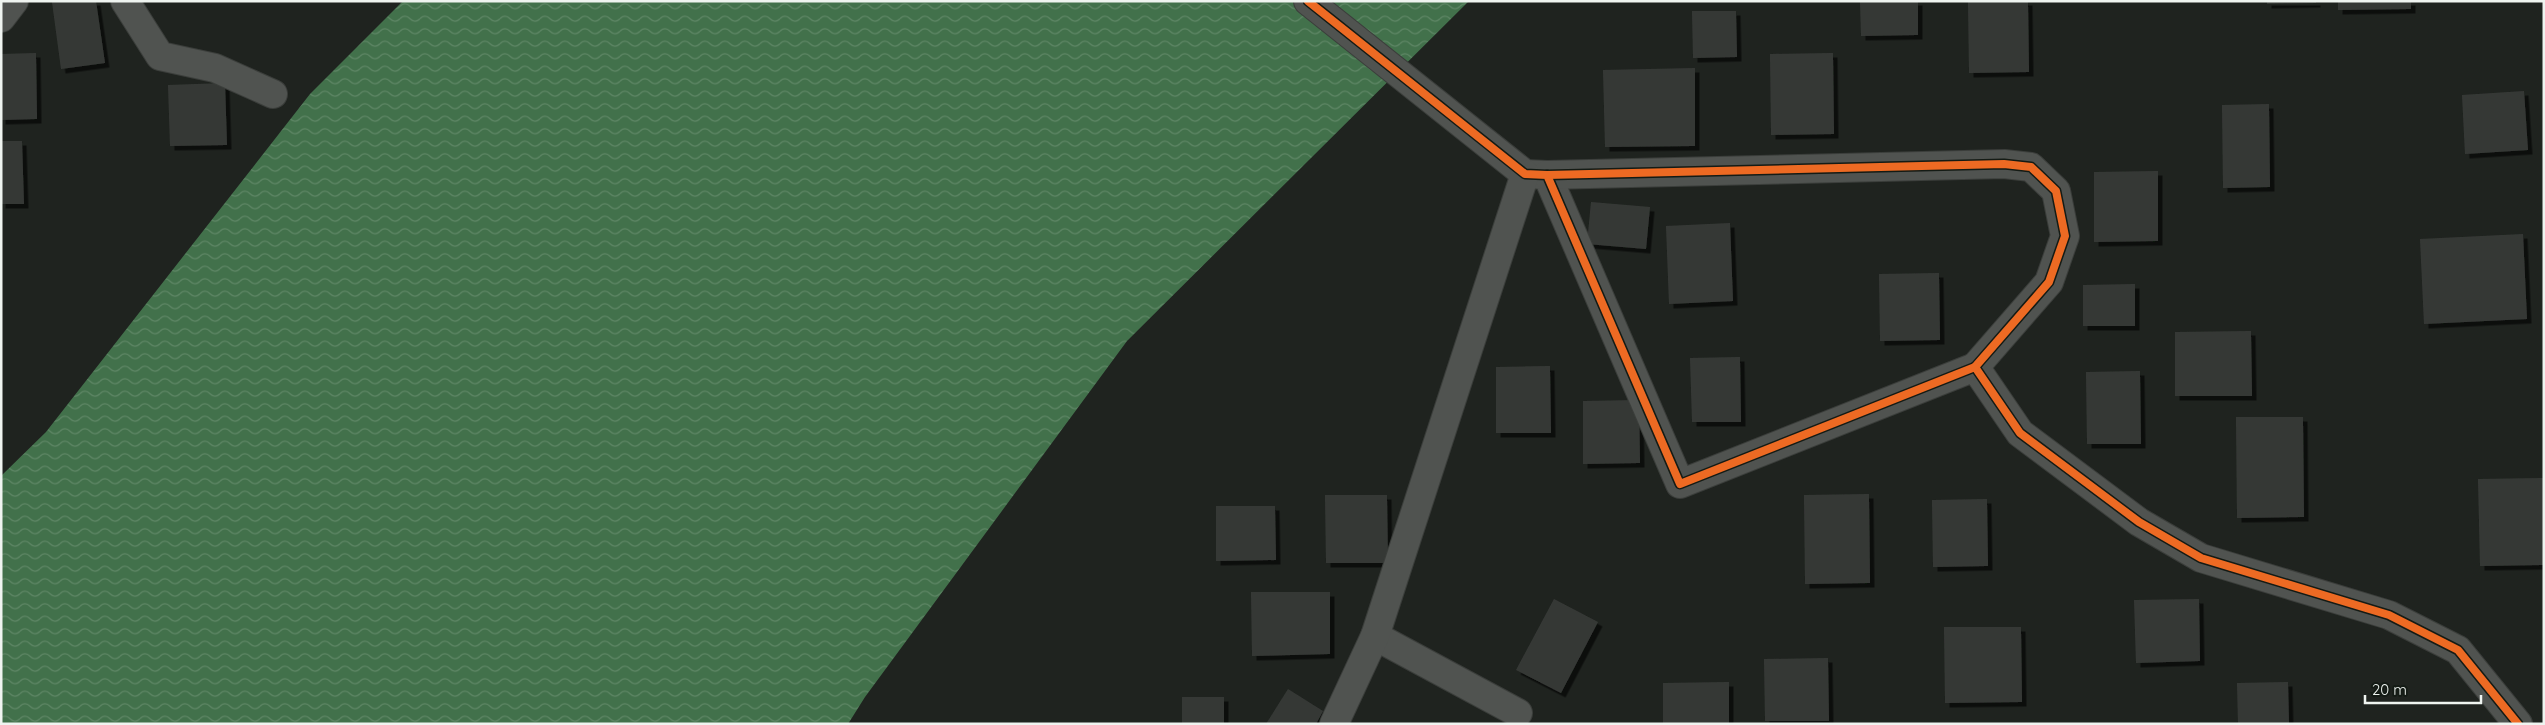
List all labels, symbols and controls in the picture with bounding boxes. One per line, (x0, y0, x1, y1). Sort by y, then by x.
scale bar (2365, 672, 2481, 704)
text: 20 m (2372, 680, 2407, 699)

